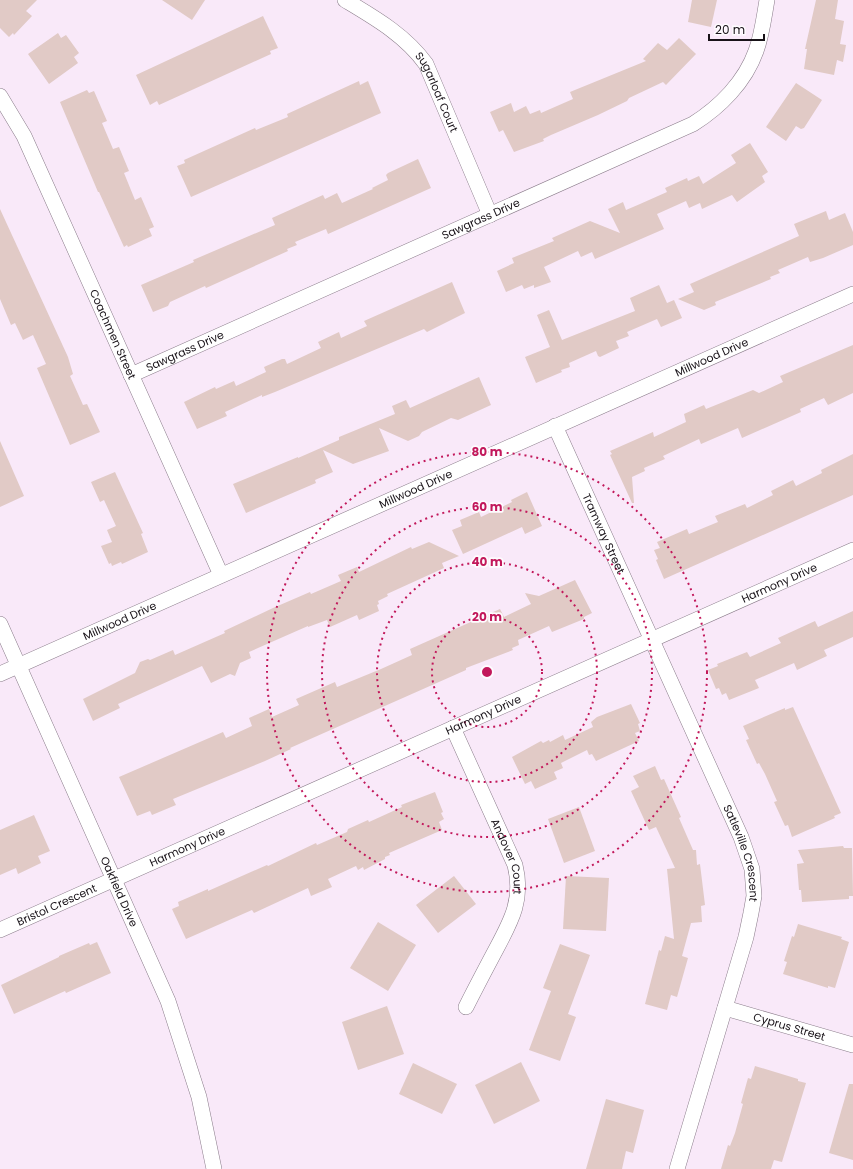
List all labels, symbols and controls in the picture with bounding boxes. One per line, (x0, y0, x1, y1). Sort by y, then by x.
scale bar (709, 16, 764, 42)
text: 20 m (715, 21, 745, 38)
street label: Sugarloaf Court (411, 48, 462, 135)
street label: Sawgrass Drive (439, 194, 522, 243)
street label: Coachmen Street (86, 287, 140, 382)
street label: Sawgrass Drive (143, 326, 227, 375)
street label: Millwood Drive (672, 334, 751, 380)
text: 80 m (472, 443, 503, 460)
street label: Millwood Drive (376, 465, 455, 512)
street label: Tramway Street (578, 491, 629, 576)
text: 60 m (472, 498, 503, 515)
text: 40 m (471, 553, 503, 570)
street label: Harmony Drive (739, 559, 820, 607)
street label: Millwood Drive (80, 597, 159, 644)
text: 20 m (472, 608, 502, 625)
centre of rings (480, 665, 494, 679)
street label: Harmony Drive (443, 691, 524, 739)
street label: Satleville Crescent (719, 802, 762, 903)
street label: Andover Court (487, 816, 526, 895)
street label: Harmony Drive (147, 823, 228, 870)
street label: Oakfield Drive (97, 854, 142, 930)
street label: Bristol Crescent (14, 880, 99, 930)
street label: Cyprus Street (751, 1009, 827, 1045)

